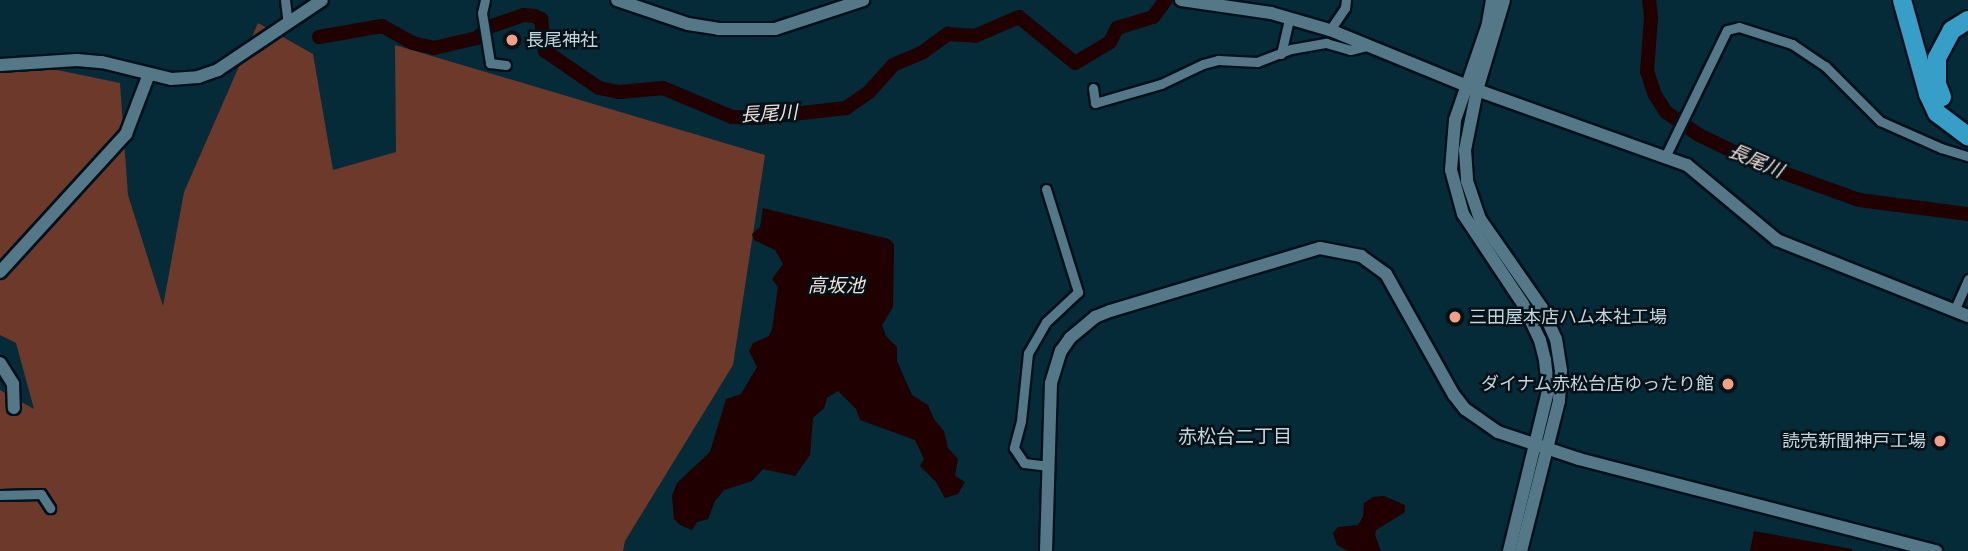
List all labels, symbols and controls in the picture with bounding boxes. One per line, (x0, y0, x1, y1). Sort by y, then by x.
place label: 長尾神社 (526, 29, 598, 51)
marker: 長尾神社 (504, 32, 520, 48)
water label: 長尾川 (740, 101, 798, 127)
water label: 長尾川 (1725, 139, 1787, 183)
water label: 高坂池 (808, 275, 864, 297)
place label: 三田屋本店ハム本社工場 (1469, 306, 1667, 328)
marker: 三田屋本店ハム本社工場 (1447, 309, 1463, 325)
place label: ダイナム赤松台店ゆったり館 (1480, 373, 1714, 395)
marker: ダイナム赤松台店ゆったり館 (1720, 376, 1736, 392)
district label: 赤松台二丁目 (1178, 426, 1292, 448)
place label: 読売新聞神戸工場 (1782, 430, 1926, 452)
marker: 読売新聞神戸工場 (1932, 433, 1948, 449)

